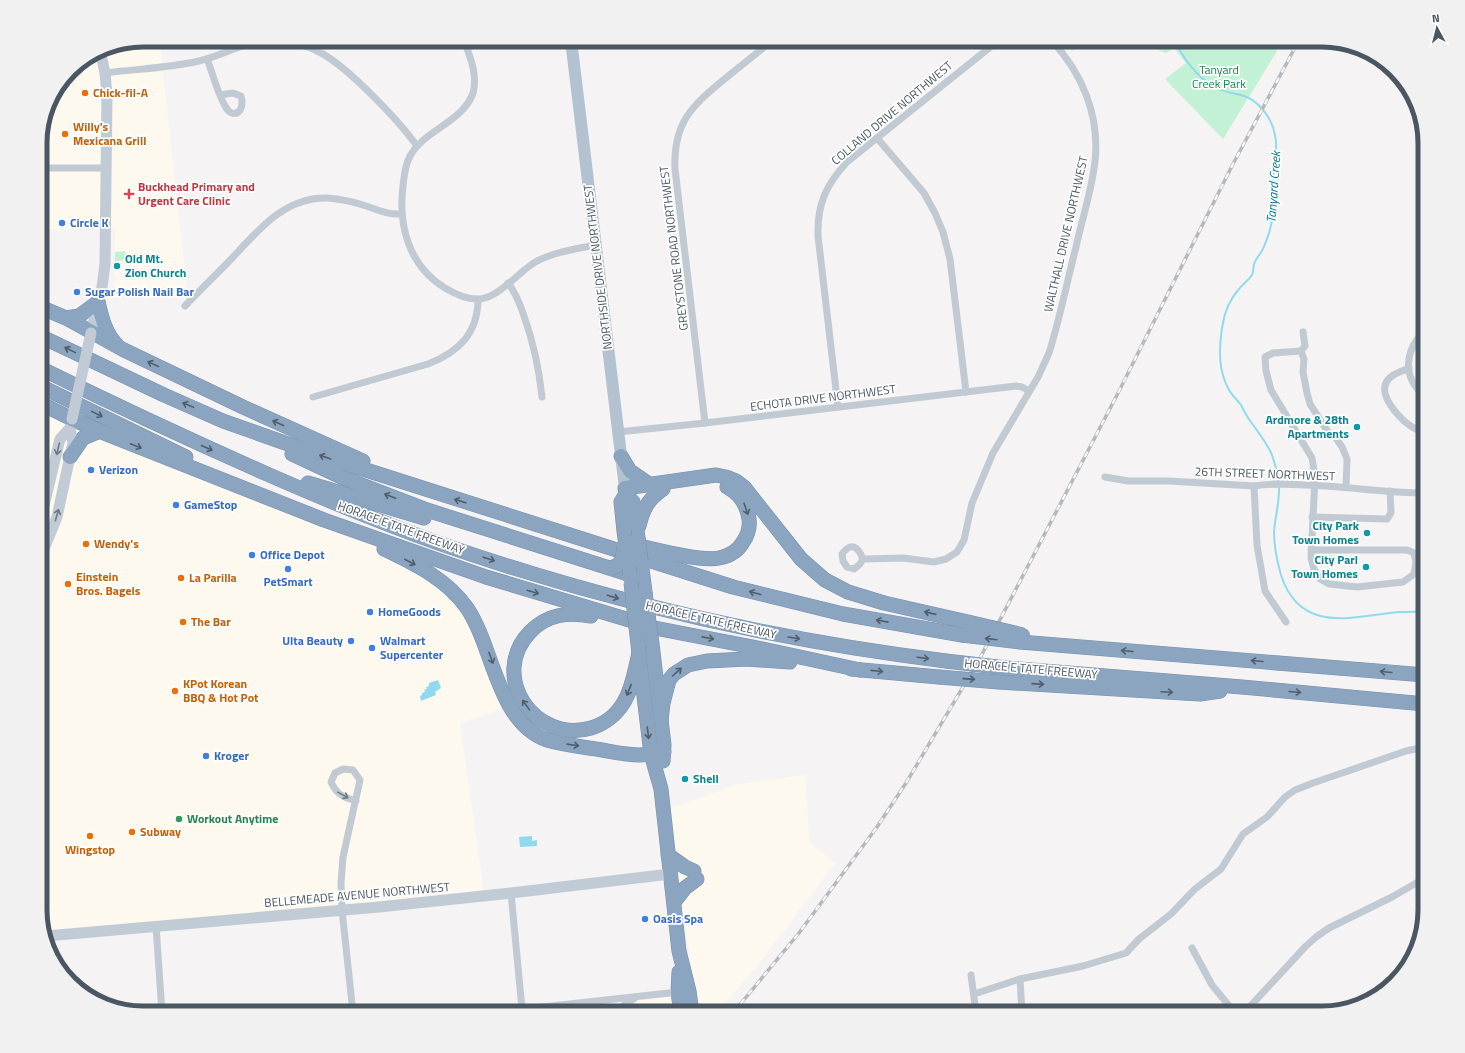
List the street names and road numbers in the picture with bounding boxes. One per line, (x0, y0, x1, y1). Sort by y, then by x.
street label: COLLAND DRIVE NORTHWEST (827, 56, 957, 169)
street label: WALTHALL DRIVE NORTHWEST (1038, 153, 1093, 314)
street label: GREYSTONE ROAD NORTHWEST (654, 164, 693, 332)
street label: NORTHSIDE DRIVE NORTHWEST (578, 183, 617, 351)
street label: ECHOTA DRIVE NORTHWEST (749, 379, 897, 416)
street label: 26TH STREET NORTHWEST (1194, 462, 1336, 485)
street label: HORACE E TATE FREEWAY (335, 496, 468, 560)
street label: HORACE E TATE FREEWAY (644, 595, 779, 644)
street label: HORACE E TATE FREEWAY (964, 653, 1099, 684)
street label: BELLEMEADE AVENUE NORTHWEST (263, 877, 451, 912)

